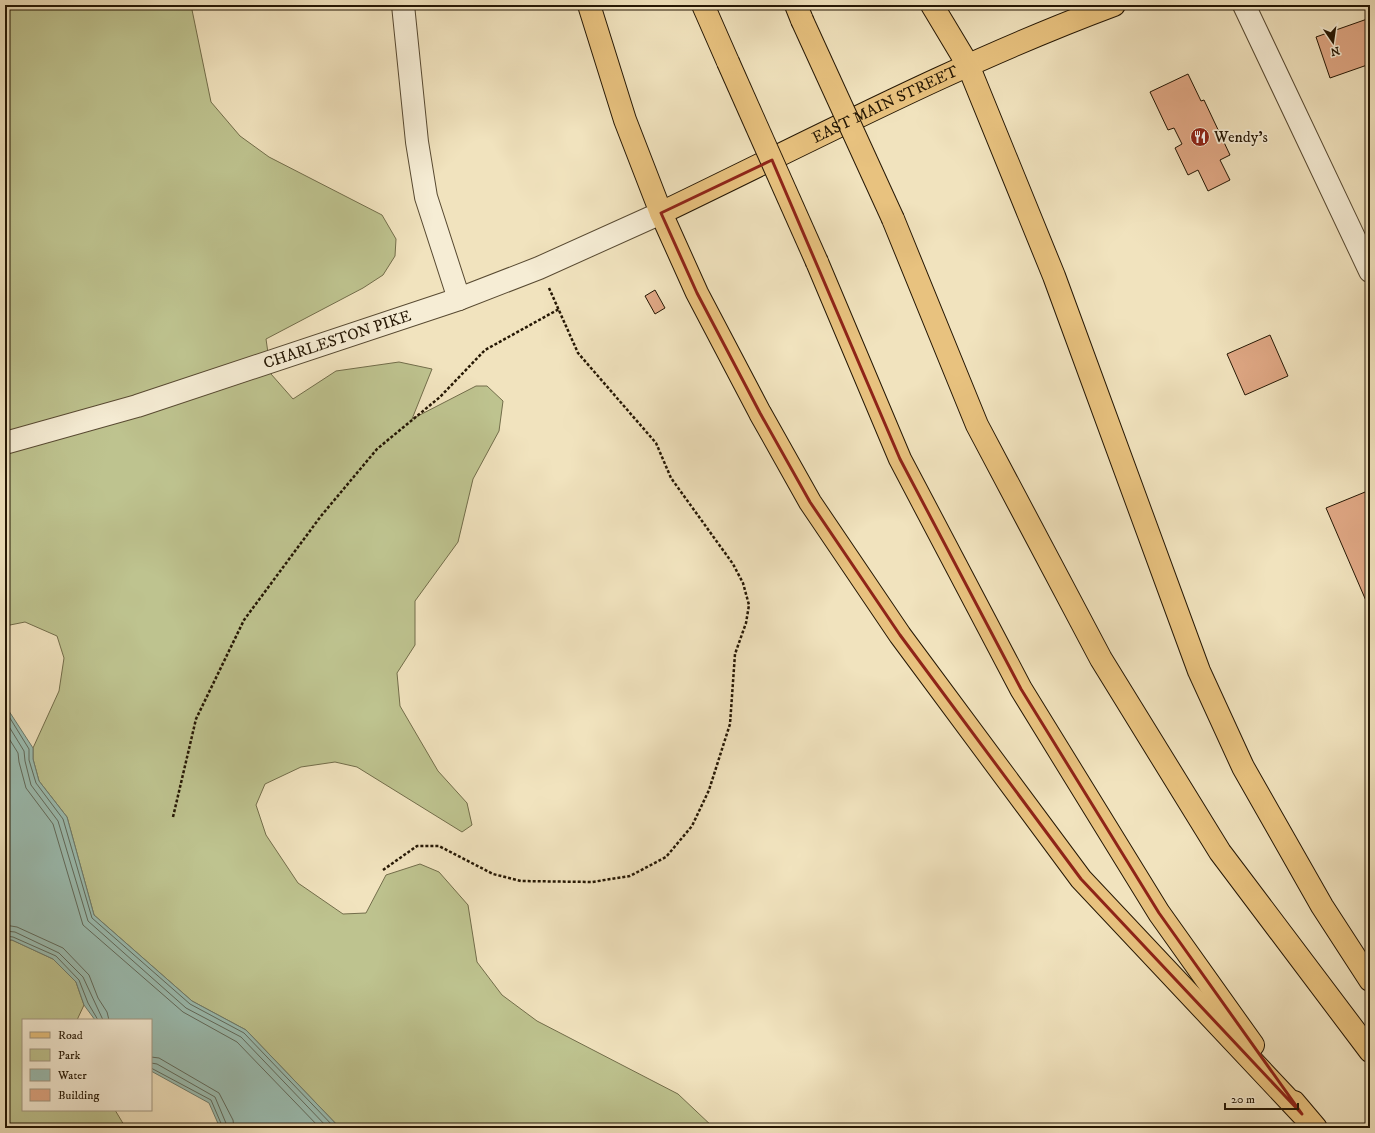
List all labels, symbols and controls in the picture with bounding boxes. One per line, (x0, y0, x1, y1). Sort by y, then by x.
north arrow (1313, 22, 1353, 62)
text: N (1329, 43, 1341, 59)
street label: EAST MAIN STREET (809, 61, 961, 148)
restaurant icon: Wendy's (1189, 126, 1211, 148)
place label: Wendy's (1213, 127, 1268, 147)
street label: CHARLESTON PIKE (261, 306, 414, 373)
legend (22, 1019, 152, 1111)
text: Road (58, 1028, 83, 1043)
text: Park (58, 1048, 80, 1063)
text: Water (57, 1068, 87, 1083)
scale bar (1225, 1085, 1298, 1111)
text: Building (58, 1088, 99, 1103)
text: 20 m (1231, 1092, 1255, 1107)

